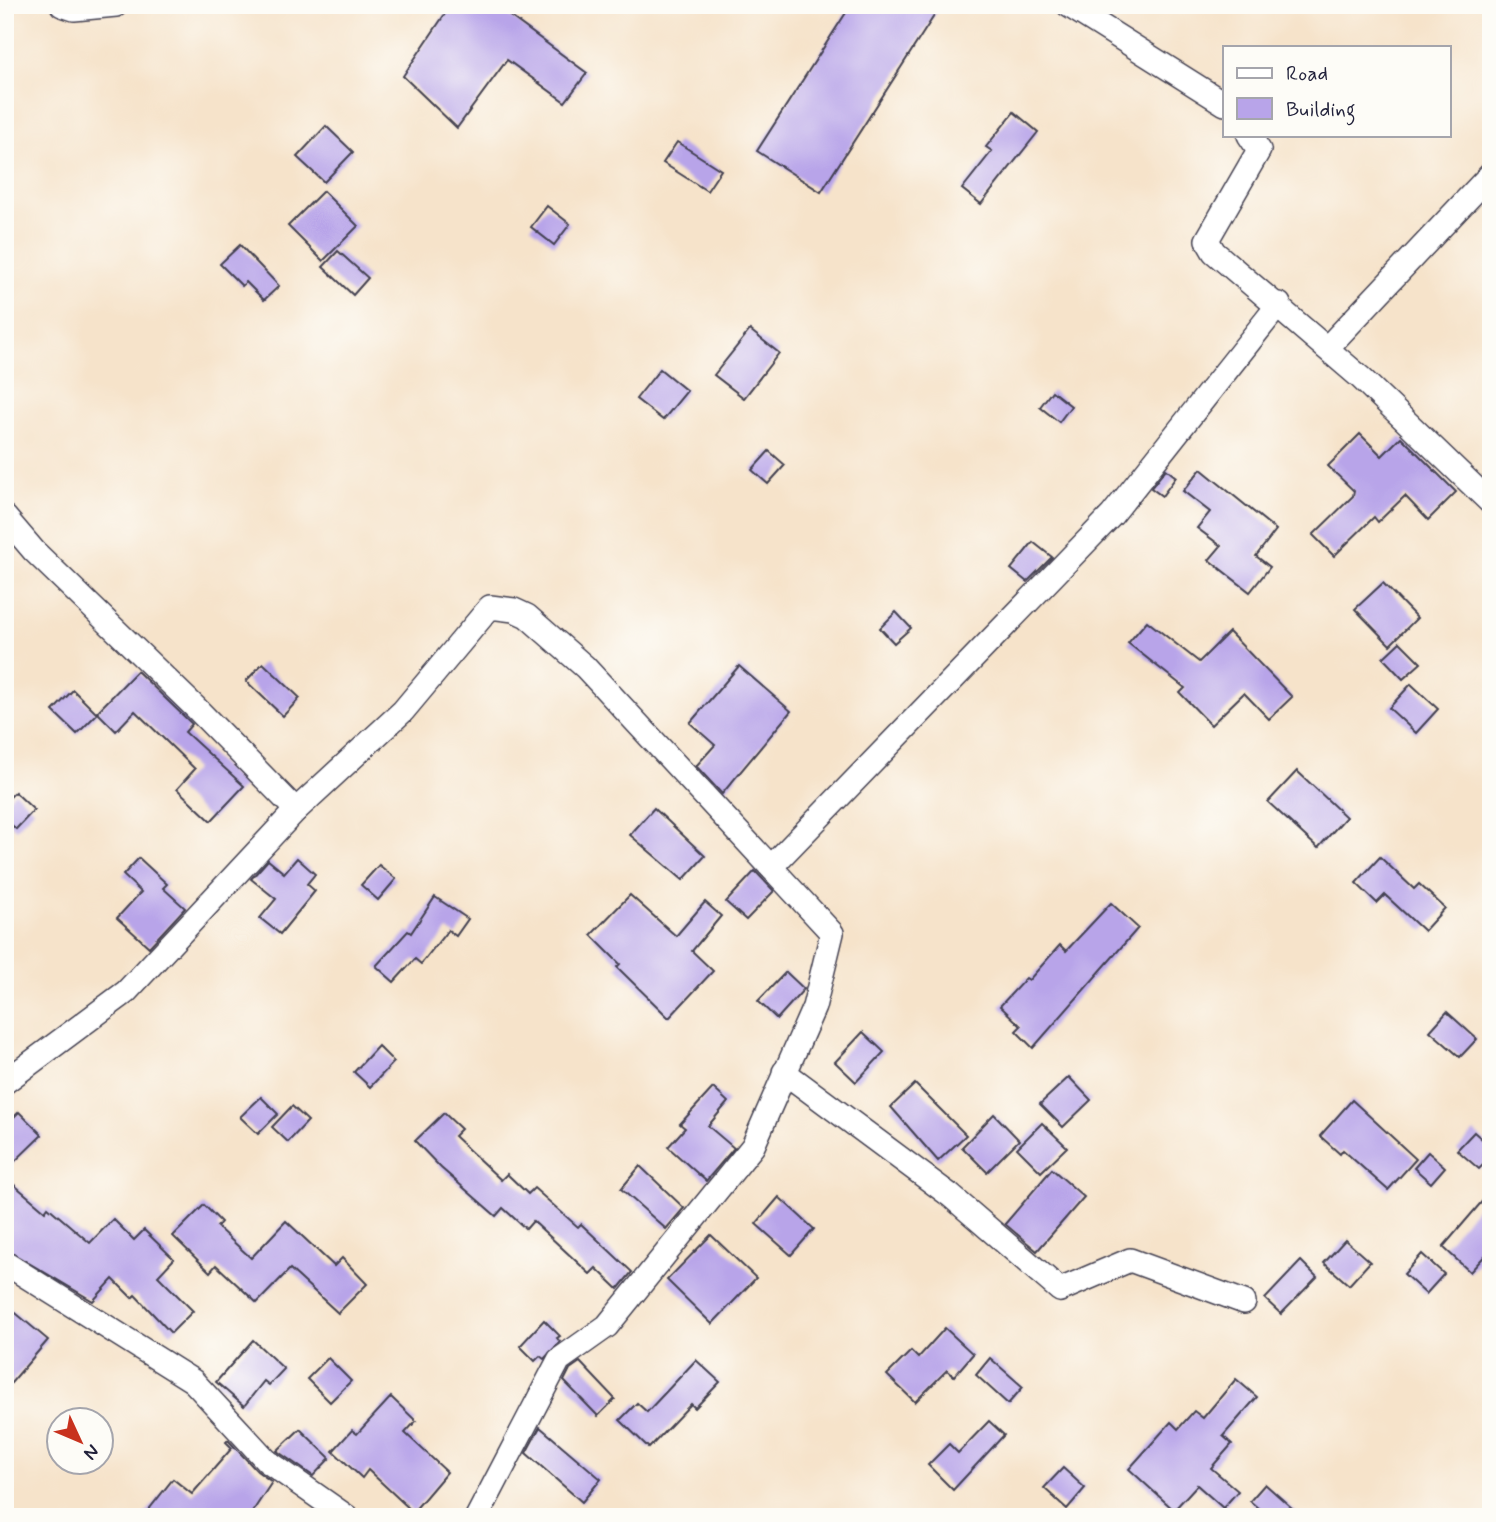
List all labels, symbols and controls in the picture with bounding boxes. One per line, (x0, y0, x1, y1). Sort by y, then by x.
legend (1223, 46, 1450, 136)
text: Road (1286, 60, 1328, 88)
text: Building (1286, 96, 1356, 126)
north arrow (46, 1406, 116, 1476)
text: N (78, 1439, 105, 1465)

